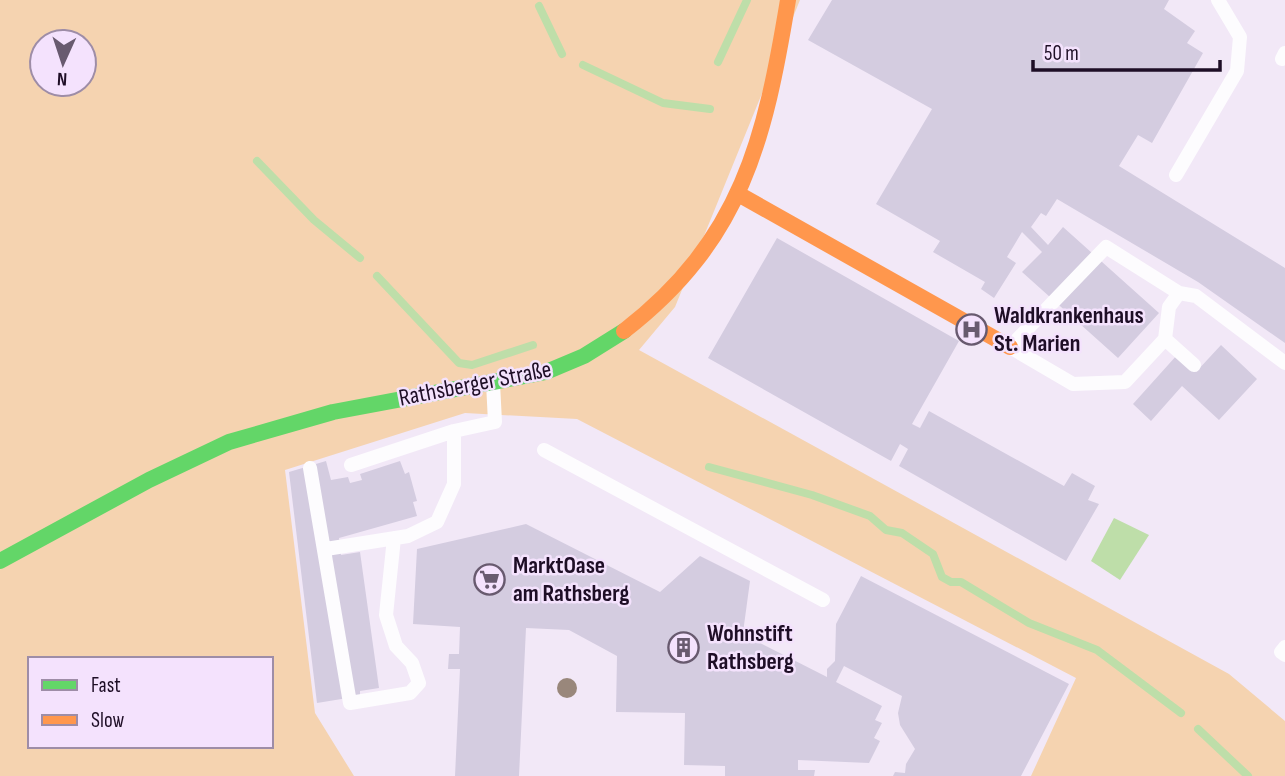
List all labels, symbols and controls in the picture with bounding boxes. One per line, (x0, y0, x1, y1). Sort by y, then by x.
north arrow (28, 28, 98, 98)
scale bar (1033, 28, 1220, 72)
text: 50 m (1044, 41, 1079, 66)
text: N (57, 67, 68, 90)
place label: Waldkrankenhaus St. Marien (994, 301, 1144, 358)
hospital icon: Waldkrankenhaus St. Marien (954, 312, 988, 346)
street label: Rathsberger Straße (396, 354, 554, 413)
place label: MarktOase am Rathsberg (513, 551, 629, 608)
supermarket icon: MarktOase am Rathsberg (473, 562, 507, 596)
place label: Wohnstift Rathsberg (707, 619, 794, 676)
building icon: Wohnstift Rathsberg (667, 630, 701, 664)
legend (28, 657, 273, 748)
text: Fast (91, 673, 121, 698)
text: Slow (91, 708, 125, 733)

